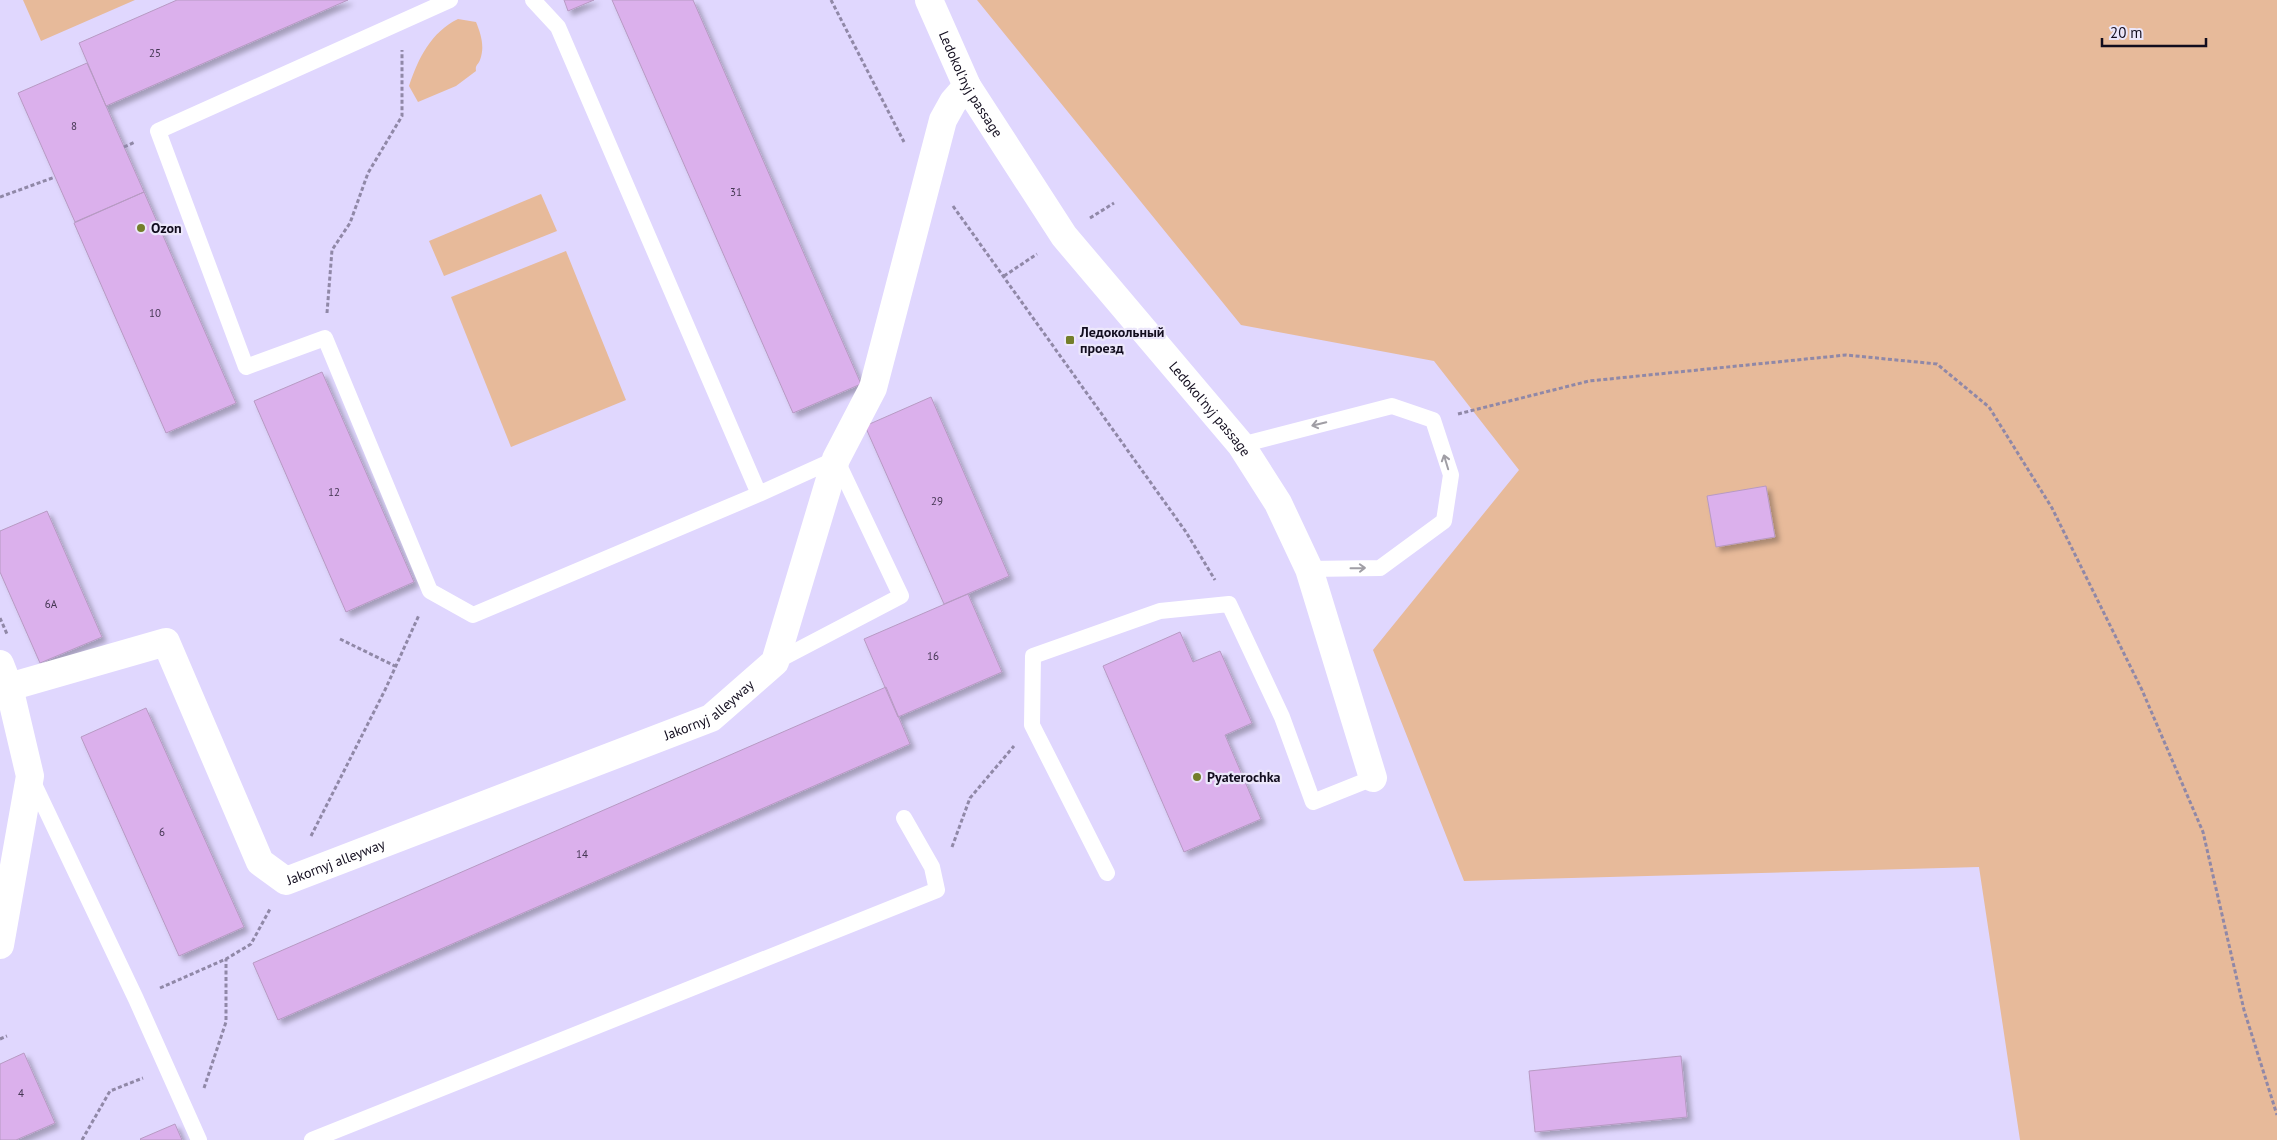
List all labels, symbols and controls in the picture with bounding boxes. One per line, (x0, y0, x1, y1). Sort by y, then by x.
scale bar (2102, 15, 2206, 47)
text: 20 m (2110, 23, 2143, 42)
street label: Ledokol'nyj passage (935, 28, 1007, 141)
house number: 25 (149, 46, 161, 60)
house number: 8 (71, 119, 77, 133)
house number: 31 (730, 185, 742, 199)
place label: Ozon (151, 219, 182, 237)
marker: Ozon (135, 222, 147, 234)
house number: 10 (149, 306, 161, 320)
place label: Ледокольный проезд (1079, 323, 1164, 357)
marker: Ледокольный проезд (1064, 334, 1076, 346)
street label: Ledokol'nyj passage (1165, 358, 1255, 460)
one-way arrow (1311, 420, 1327, 429)
one-way arrow (1441, 454, 1451, 470)
house number: 12 (328, 485, 340, 499)
house number: 29 (931, 494, 943, 508)
one-way arrow (1349, 563, 1365, 573)
house number: 6А (45, 597, 58, 611)
house number: 16 (927, 649, 939, 663)
street label: Jakornyj alleyway (660, 675, 758, 745)
place label: Pyaterochka (1207, 768, 1281, 786)
marker: Pyaterochka (1191, 771, 1203, 783)
house number: 6 (159, 825, 165, 839)
street label: Jakornyj alleyway (283, 835, 388, 889)
house number: 14 (576, 847, 588, 861)
house number: 4 (18, 1086, 24, 1100)

